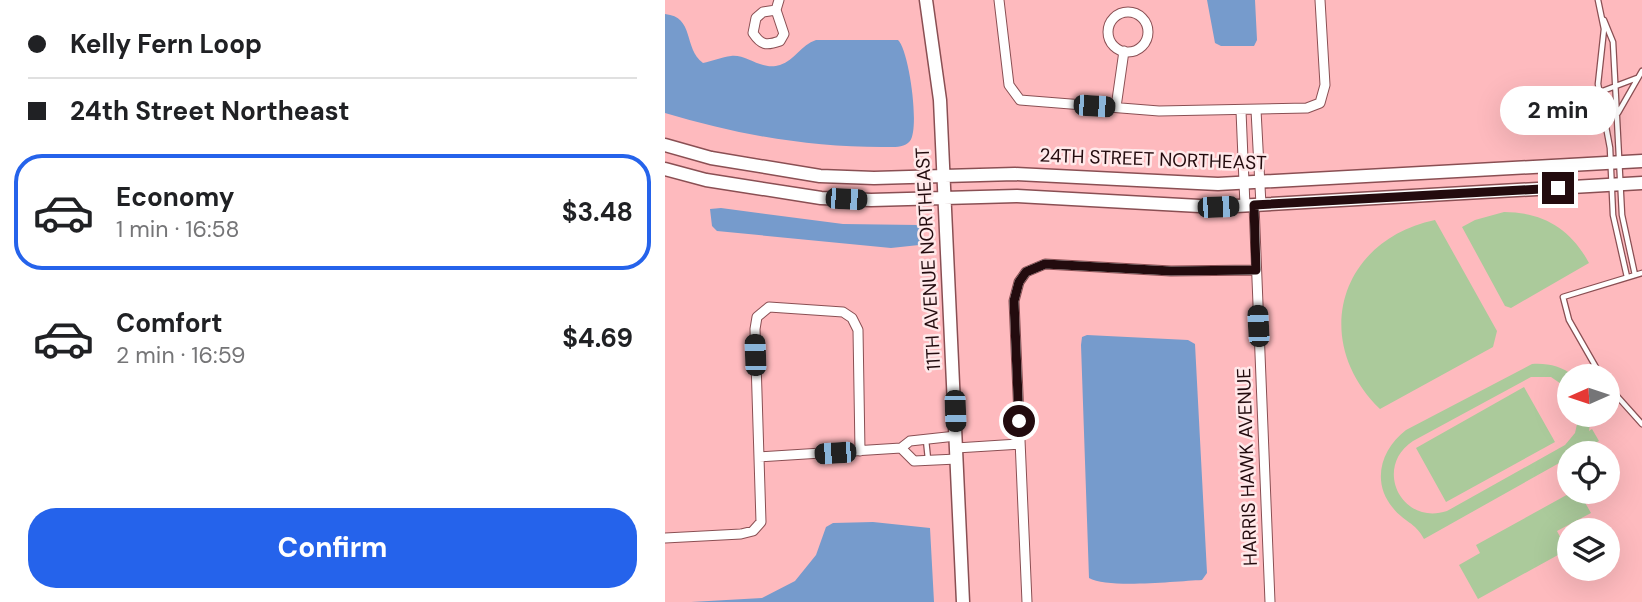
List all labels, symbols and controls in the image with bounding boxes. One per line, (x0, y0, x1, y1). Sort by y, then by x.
text: Kelly Fern Loop (70, 27, 262, 61)
callout: 2 min (1500, 86, 1616, 136)
text: 24th Street Northeast (70, 94, 349, 128)
car (1073, 94, 1116, 118)
text: 2 min (1528, 95, 1588, 125)
street label: 24TH STREET NORTHEAST (1039, 143, 1267, 175)
street label: 11TH AVENUE NORTHEAST (910, 146, 946, 371)
route end (1542, 172, 1574, 204)
text: Economy (116, 180, 234, 214)
icon: car (32, 181, 95, 244)
car (825, 187, 868, 211)
text: $3.48 (562, 195, 633, 229)
car (1197, 196, 1240, 218)
text: 1 min · 16:58 (116, 214, 240, 244)
car (1247, 304, 1270, 348)
text: Comfort (116, 306, 222, 340)
icon: car (32, 307, 95, 370)
text: $4.69 (562, 321, 633, 355)
car (744, 334, 767, 376)
text: 2 min · 16:59 (116, 340, 245, 370)
north arrow (1557, 364, 1621, 427)
map controls (1557, 364, 1620, 581)
street label: HARRIS HAWK AVENUE (1231, 368, 1263, 566)
car (944, 390, 967, 432)
route start (1003, 405, 1035, 437)
car (814, 441, 857, 465)
button: locate (1557, 441, 1620, 504)
button: Confirm (28, 508, 637, 588)
button: layers (1557, 518, 1620, 581)

